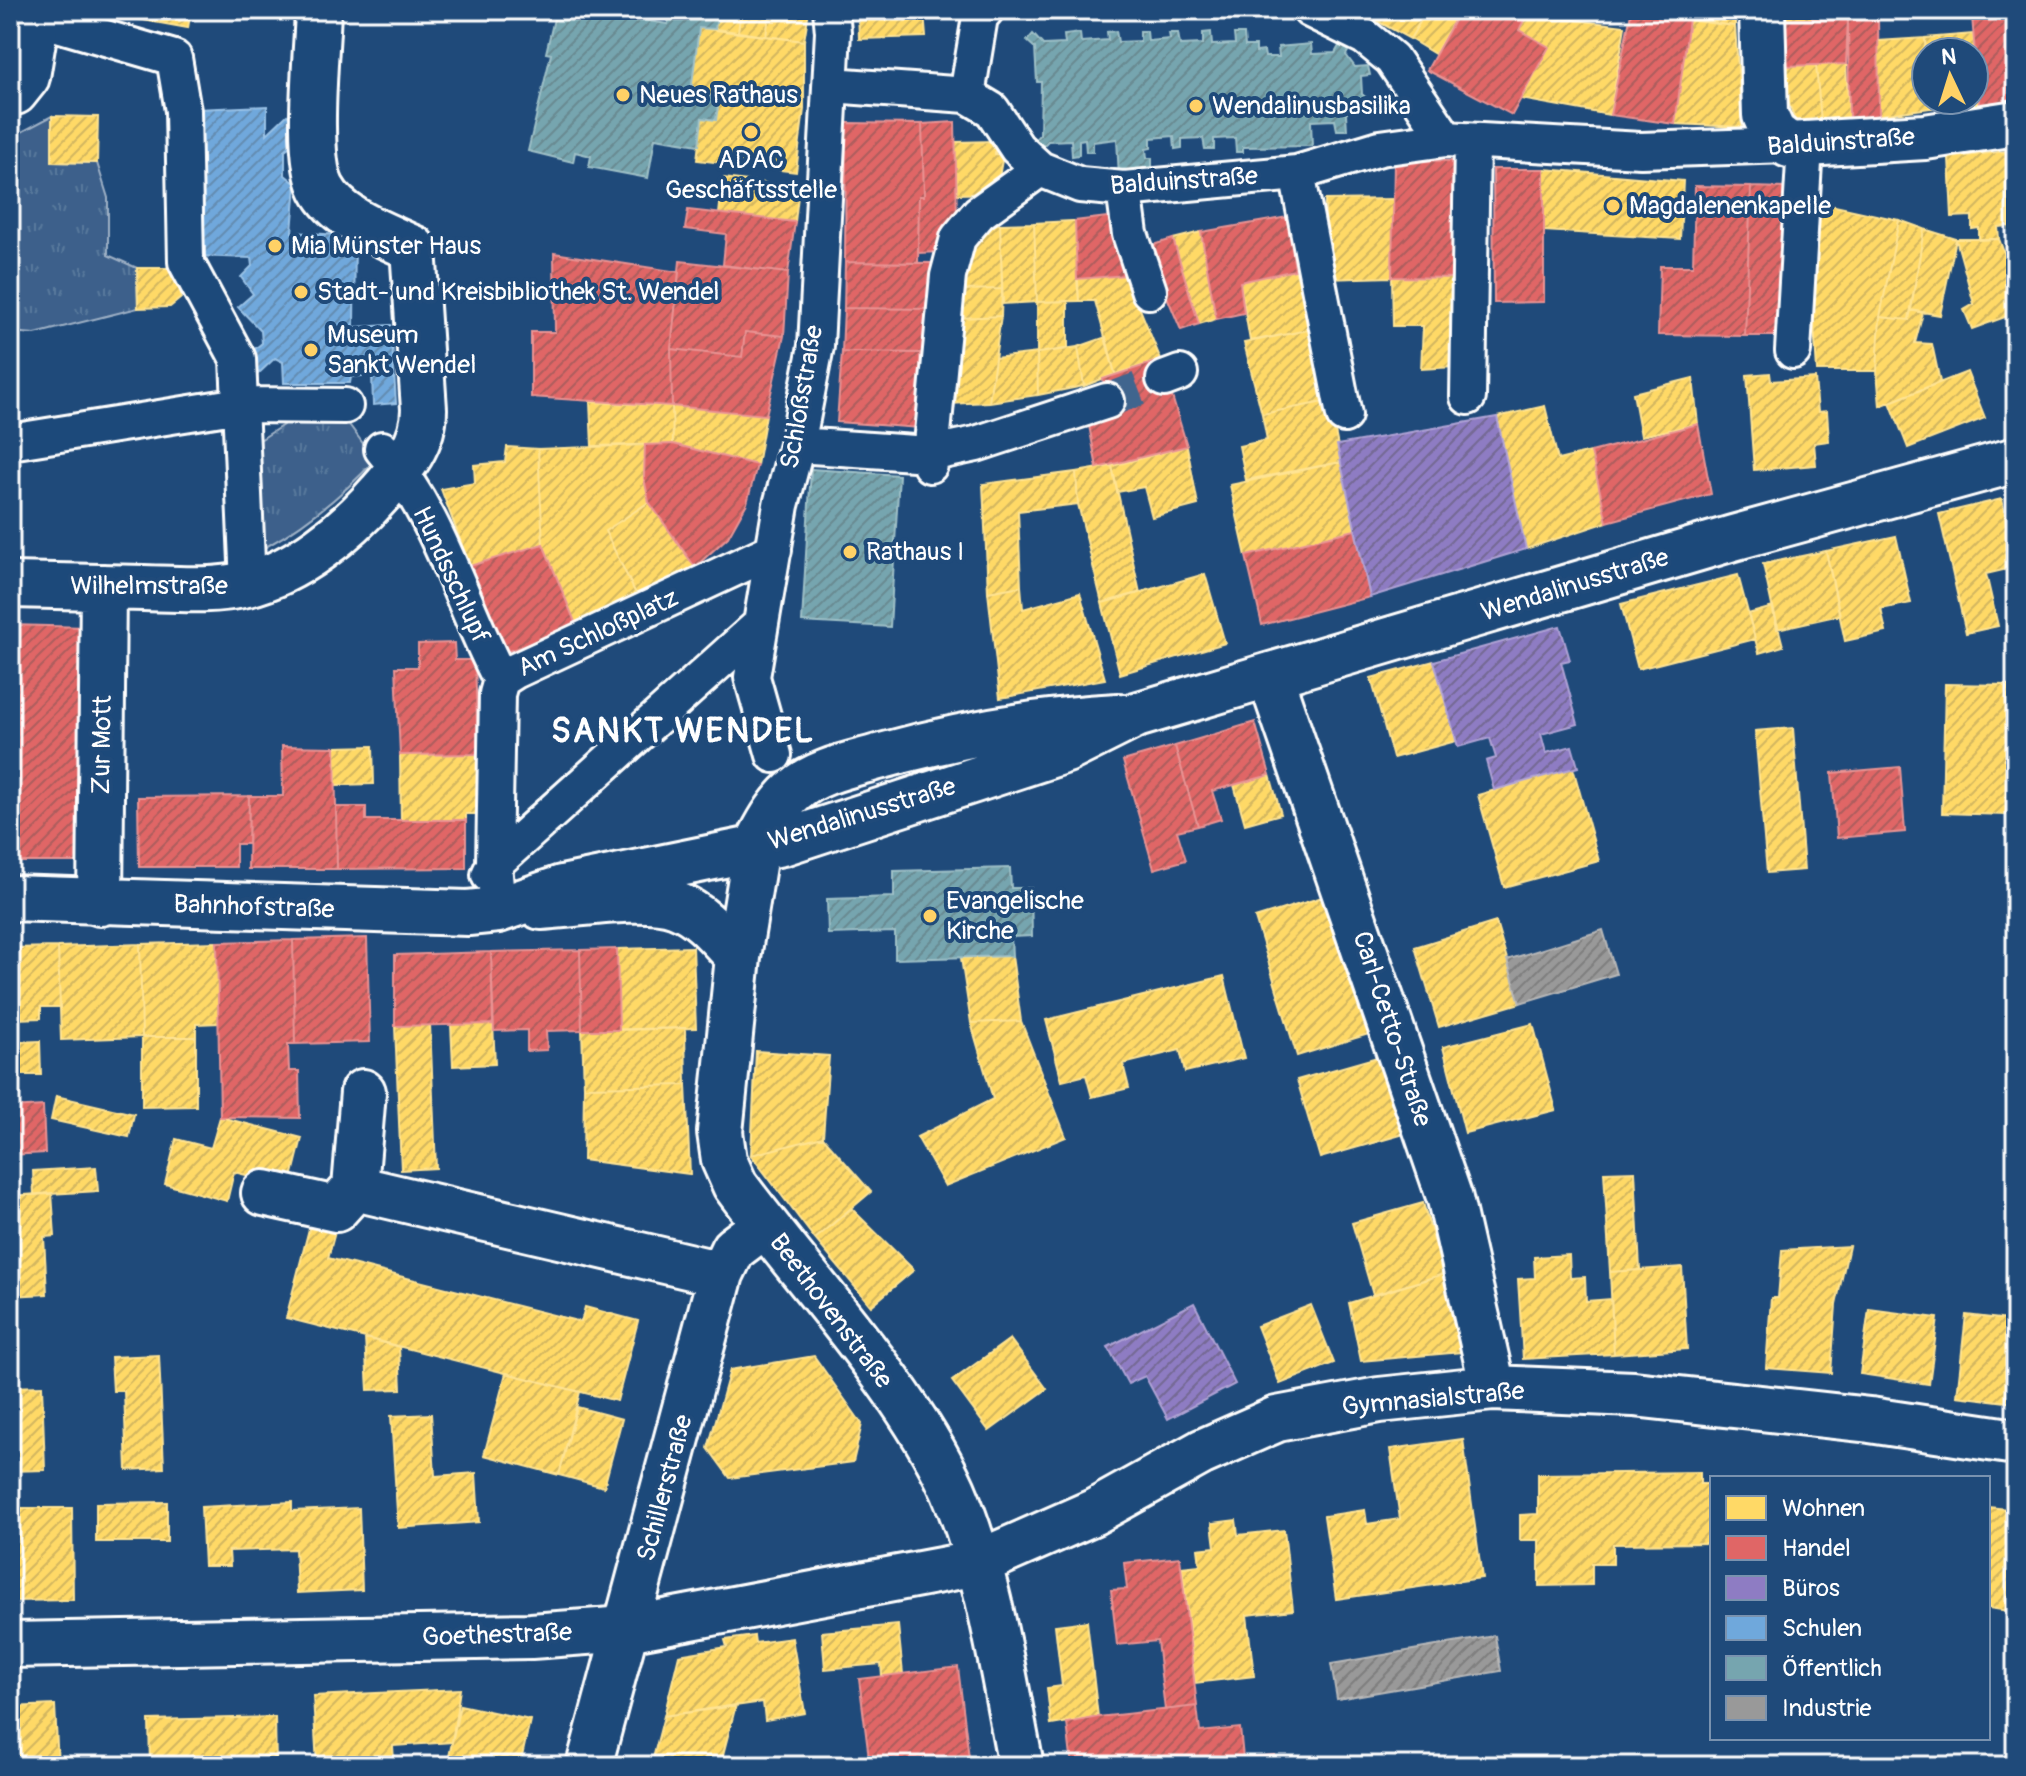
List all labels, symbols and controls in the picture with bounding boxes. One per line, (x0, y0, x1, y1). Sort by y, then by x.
north arrow (1910, 36, 1990, 116)
text: N (1940, 43, 1957, 72)
place label: Neues Rathaus (639, 79, 798, 111)
marker: Neues Rathaus (614, 86, 632, 104)
place label: Wendalinusbasilika (1212, 90, 1411, 122)
marker: Wendalinusbasilika (1187, 97, 1205, 115)
street label: Balduinstraße (1766, 121, 1916, 163)
marker: ADAC Geschäftsstelle (742, 123, 760, 141)
place label: ADAC Geschäftsstelle (665, 144, 837, 206)
street label: Balduinstraße (1109, 160, 1259, 202)
place label: Magdalenenkapelle (1629, 190, 1831, 222)
marker: Magdalenenkapelle (1604, 197, 1622, 215)
place label: Mia Münster Haus (291, 230, 481, 262)
marker: Mia Münster Haus (266, 237, 284, 255)
place label: Stadt- und Kreisbibliothek St. Wendel (317, 276, 719, 308)
marker: Stadt- und Kreisbibliothek St. Wendel (292, 283, 310, 301)
place label: Museum Sankt Wendel (327, 319, 476, 381)
street label: Schloßstraße (774, 322, 830, 471)
marker: Museum Sankt Wendel (302, 341, 320, 359)
street label: Hundsschlupf (405, 501, 497, 649)
place label: Rathaus I (866, 536, 964, 568)
street label: Wendalinusstraße (1477, 541, 1673, 629)
marker: Rathaus I (841, 543, 859, 561)
street label: Wilhelmstraße (70, 570, 228, 602)
street label: Am Schloßplatz (512, 582, 684, 684)
street label: Zur Mott (85, 695, 119, 795)
district label: SANKT WENDEL (551, 710, 815, 753)
street label: Wendalinusstraße (764, 770, 960, 858)
place label: Evangelische Kirche (946, 885, 1084, 947)
street label: Bahnhofstraße (173, 888, 335, 926)
marker: Evangelische Kirche (921, 907, 939, 925)
street label: Carl-Cetto-Straße (1345, 927, 1439, 1131)
street label: Beethovenstraße (762, 1227, 900, 1395)
street label: Gymnasialstraße (1340, 1375, 1526, 1423)
street label: Schillerstraße (630, 1411, 700, 1565)
legend (1710, 1476, 1990, 1740)
text: Wohnen (1782, 1494, 1865, 1523)
text: Handel (1782, 1534, 1851, 1563)
text: Büros (1782, 1574, 1840, 1603)
text: Schulen (1782, 1614, 1862, 1643)
street label: Goethestraße (422, 1616, 573, 1654)
text: Öffentlich (1782, 1654, 1882, 1683)
text: Industrie (1782, 1694, 1871, 1723)

